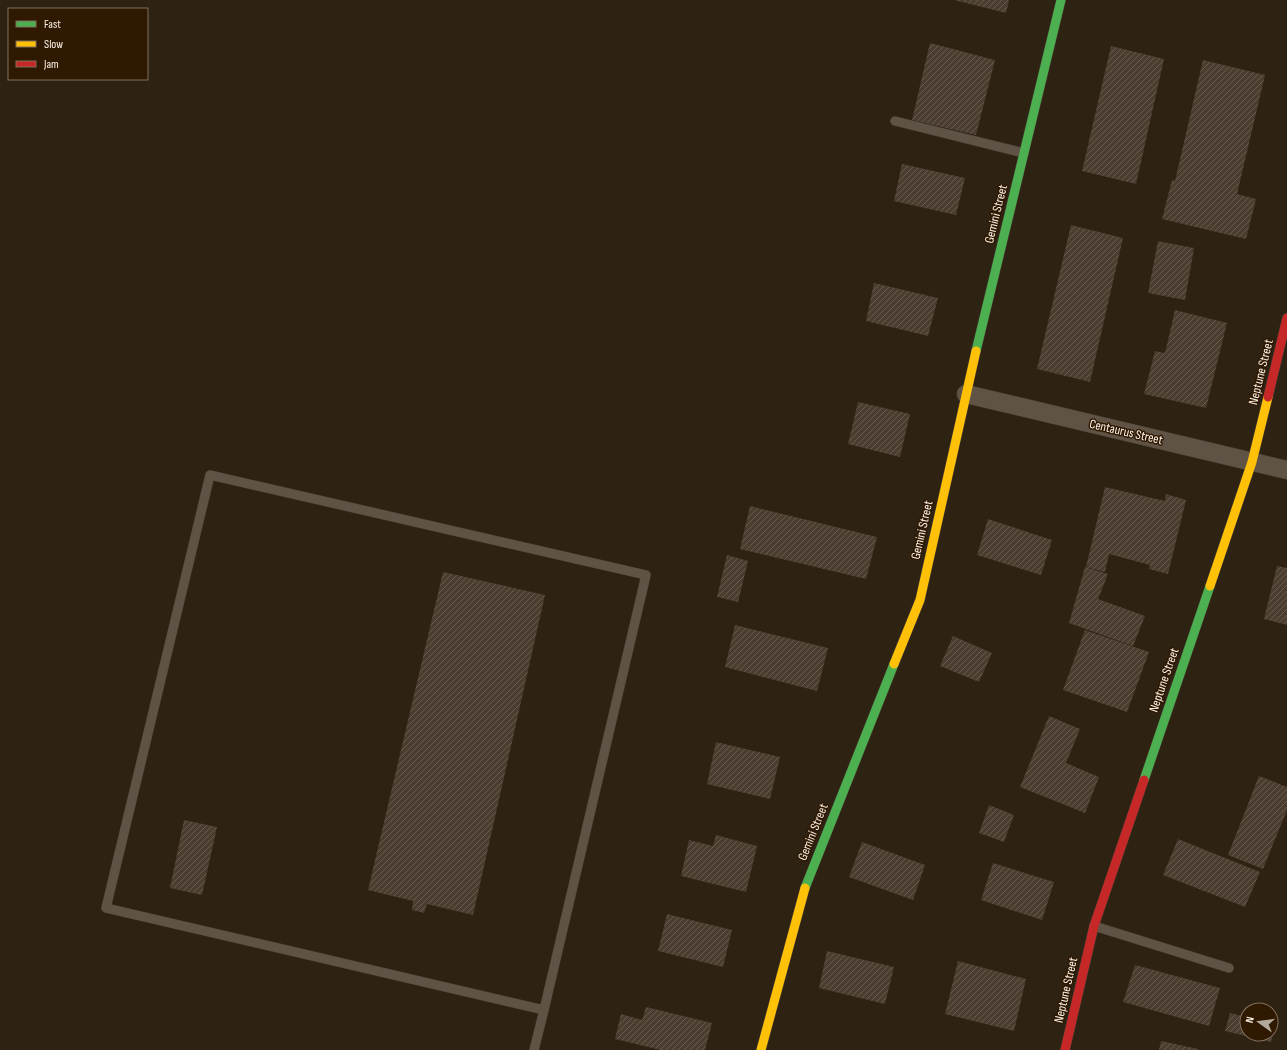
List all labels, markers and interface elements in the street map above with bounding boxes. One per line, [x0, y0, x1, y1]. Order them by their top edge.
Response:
legend [8, 8, 148, 80]
text: Fast [44, 17, 61, 32]
text: Slow [44, 37, 63, 52]
text: Jam [43, 57, 59, 72]
street label: Gemini Street [981, 183, 1011, 245]
street label: Neptune Street [1245, 338, 1277, 406]
street label: Centaurus Street [1088, 416, 1164, 448]
street label: Gemini Street [907, 499, 937, 561]
street label: Neptune Street [1146, 646, 1182, 714]
street label: Gemini Street [794, 801, 832, 863]
street label: Neptune Street [1051, 956, 1081, 1024]
north arrow [1239, 1002, 1279, 1042]
text: N [1243, 1015, 1257, 1024]

